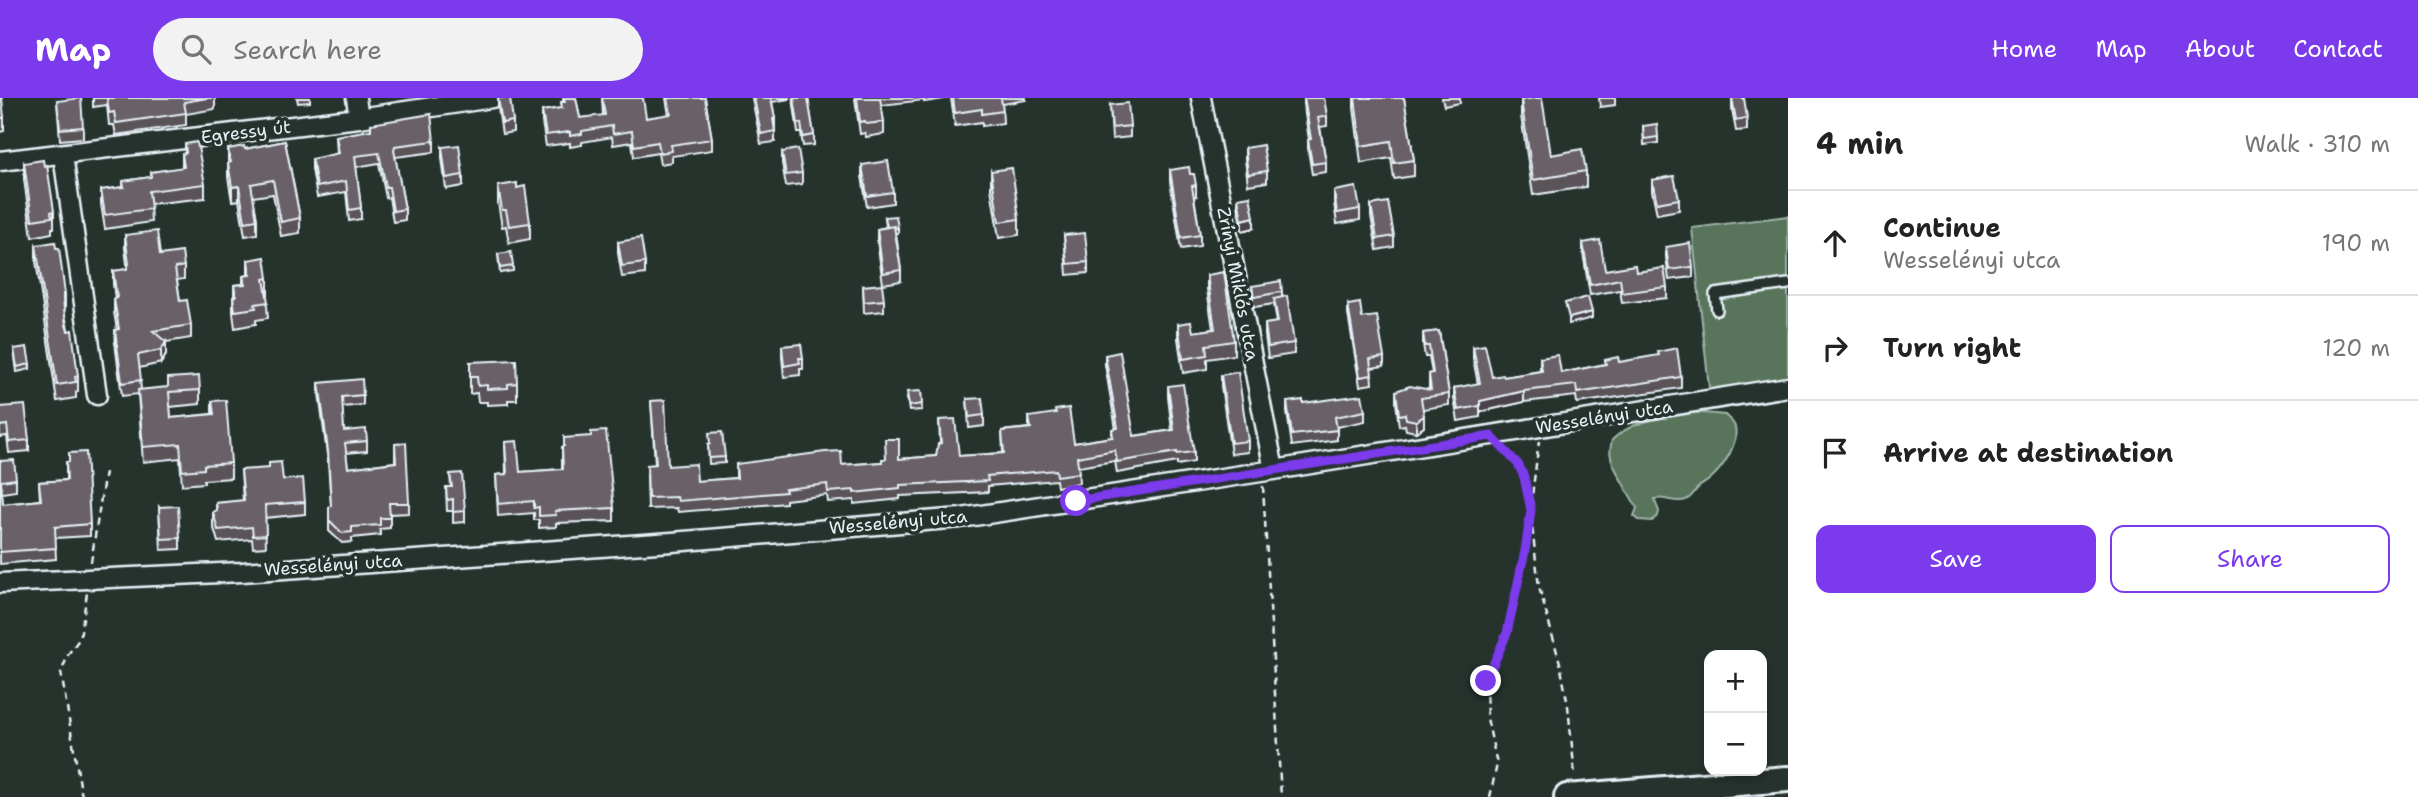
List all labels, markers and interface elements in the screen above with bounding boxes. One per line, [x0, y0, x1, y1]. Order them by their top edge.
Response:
search box [153, 18, 643, 81]
text: Map [35, 27, 111, 72]
icon: search [177, 30, 215, 68]
text: Search here [233, 32, 382, 67]
text: Home [1991, 33, 2057, 65]
text: Map [2095, 33, 2147, 65]
text: About [2185, 33, 2255, 65]
text: Contact [2293, 33, 2383, 65]
street label: Egressy út [200, 115, 293, 149]
text: 4 min [1816, 123, 1903, 164]
text: Walk · 310 m [2245, 129, 2390, 159]
street label: Zrínyi Miklós utca [1211, 205, 1265, 363]
text: Continue [1883, 210, 2001, 245]
icon: ahead [1816, 224, 1854, 262]
text: 190 m [2322, 228, 2390, 258]
text: Wesselényi utca [1883, 245, 2060, 275]
icon: right [1816, 329, 1854, 367]
text: Turn right [1883, 330, 2021, 365]
text: 120 m [2322, 333, 2390, 363]
street label: Wesselényi utca [1534, 394, 1674, 440]
icon: arrive [1816, 434, 1854, 472]
text: Arrive at destination [1883, 435, 2173, 470]
route start [1060, 485, 1091, 516]
street label: Wesselényi utca [828, 504, 968, 540]
button: Save [1816, 525, 2096, 593]
button: Share [2110, 525, 2390, 593]
street label: Wesselényi utca [263, 548, 403, 582]
map controls [1704, 650, 1767, 776]
button: + [1704, 650, 1767, 713]
route end [1470, 665, 1501, 696]
button: − [1704, 713, 1767, 776]

